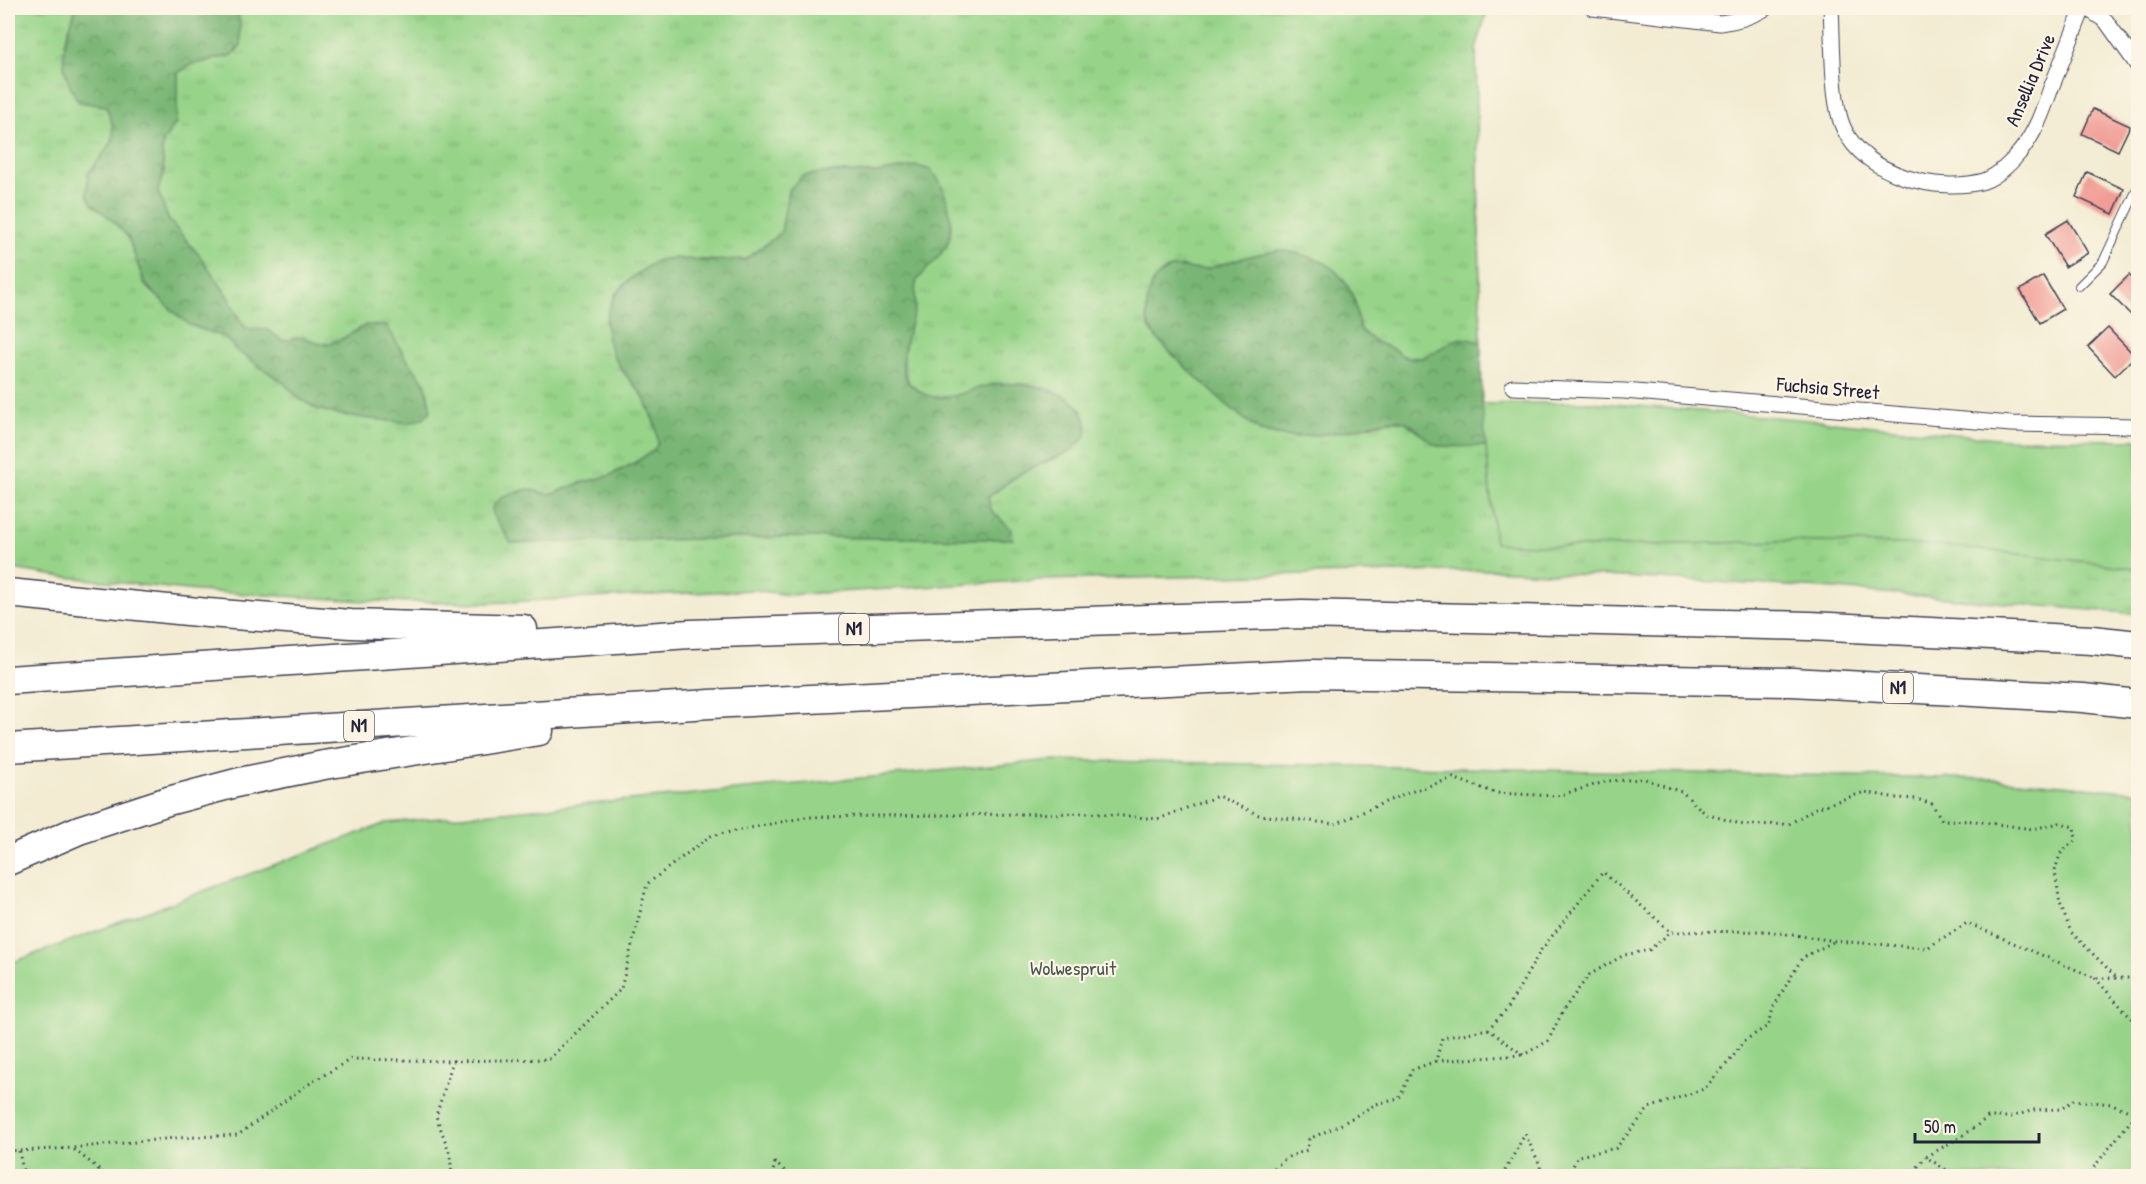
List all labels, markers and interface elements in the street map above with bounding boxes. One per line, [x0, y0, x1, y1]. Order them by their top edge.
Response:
street label: Ansellia Drive [1998, 30, 2061, 130]
street label: Fuchsia Street [1775, 369, 1882, 406]
road number: N1 [839, 614, 869, 644]
road number: N1 [1883, 673, 1913, 703]
road number: N1 [344, 711, 374, 741]
park label: Wolwespruit [1030, 954, 1117, 981]
scale bar [1915, 1106, 2040, 1144]
text: 50 m [1924, 1114, 1956, 1139]

